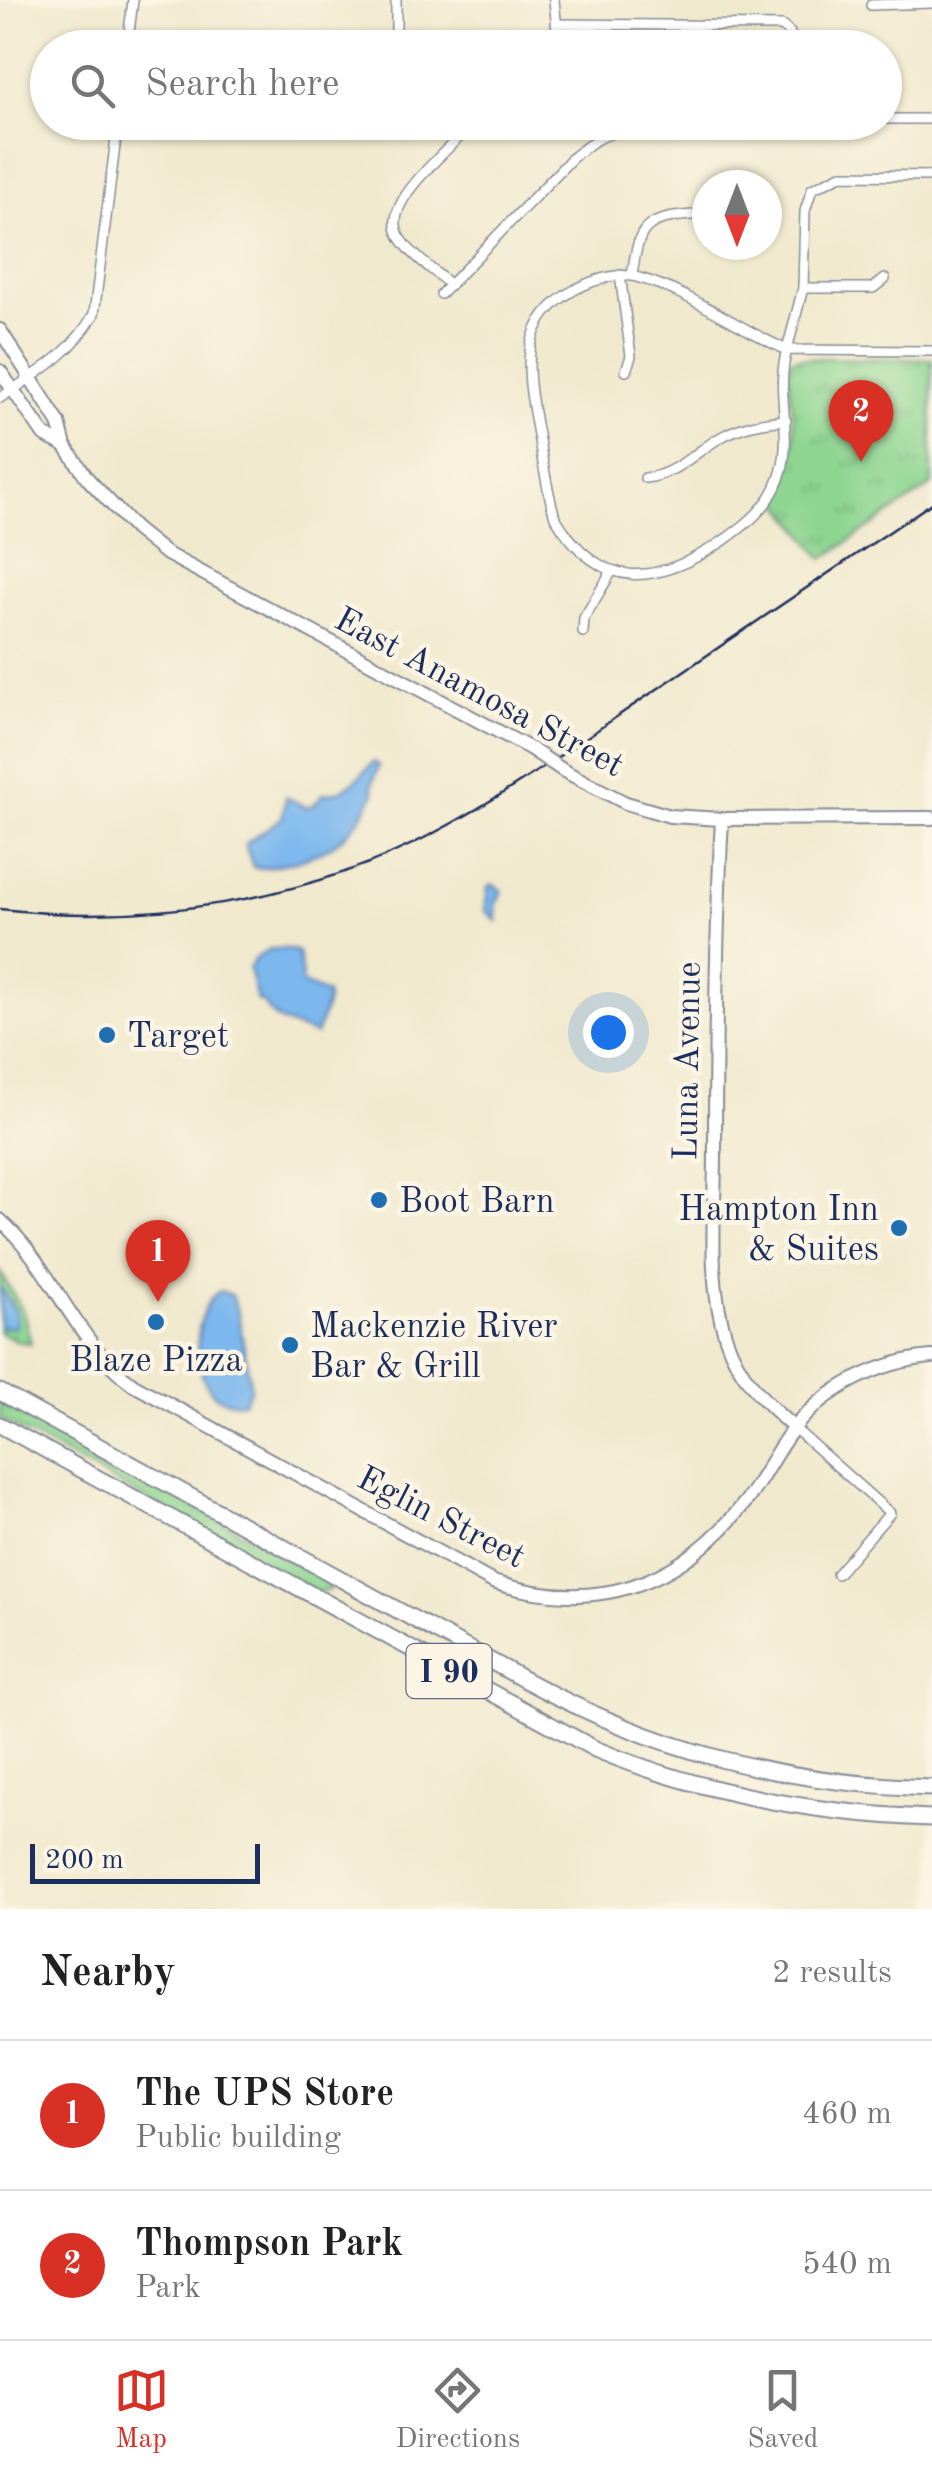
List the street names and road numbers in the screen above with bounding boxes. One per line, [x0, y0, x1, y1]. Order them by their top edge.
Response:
street label: East Anamosa Street [329, 602, 629, 784]
street label: Luna Avenue [669, 961, 708, 1161]
street label: Eglin Street [351, 1461, 531, 1575]
road number: I 90 [406, 1644, 492, 1698]

